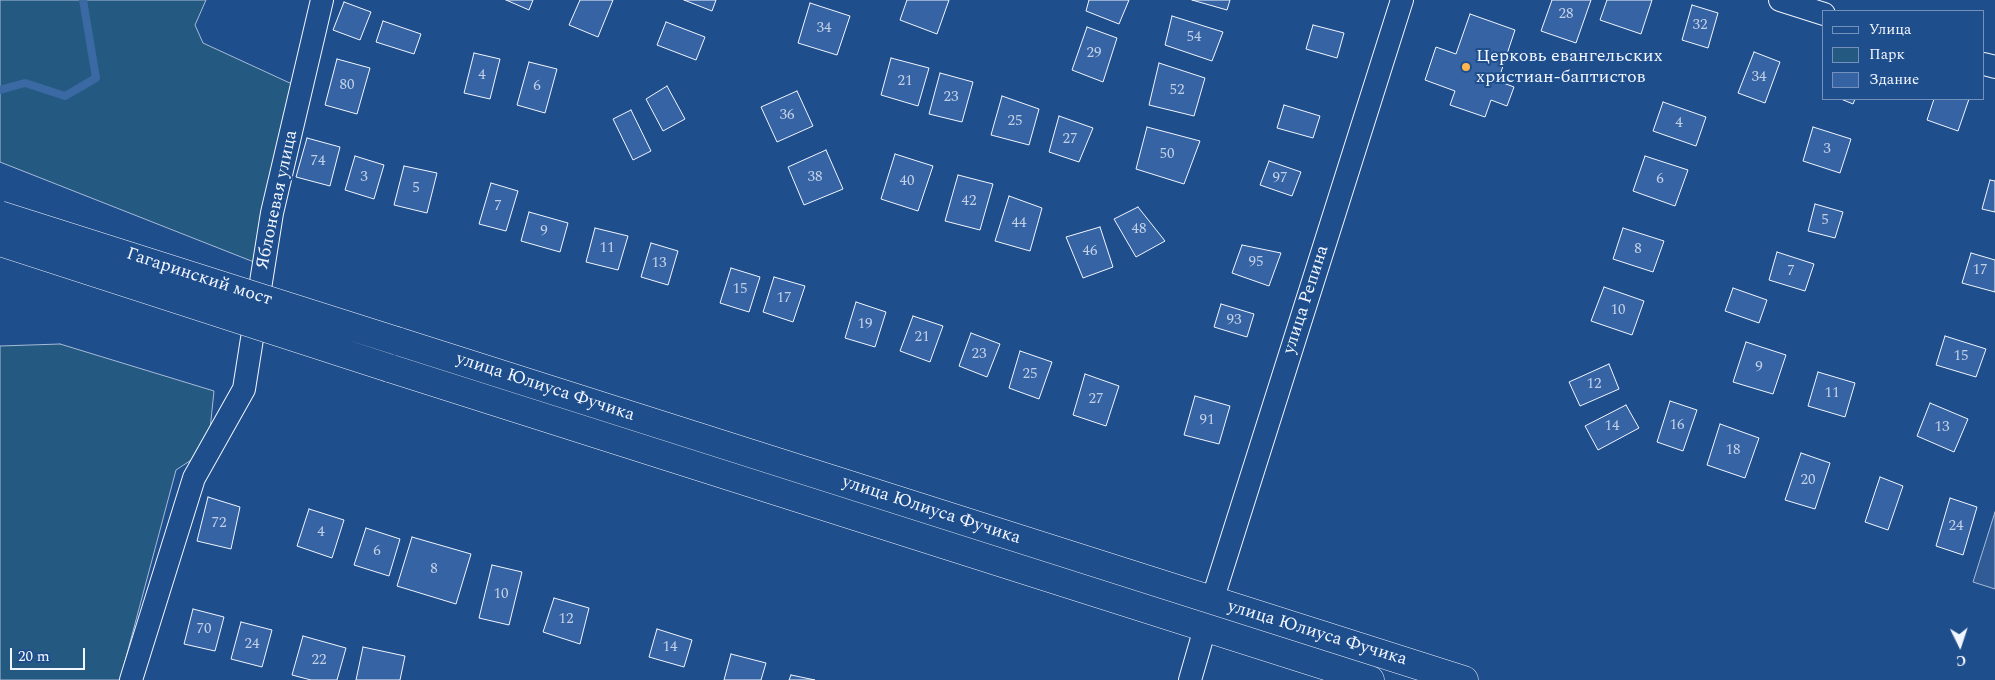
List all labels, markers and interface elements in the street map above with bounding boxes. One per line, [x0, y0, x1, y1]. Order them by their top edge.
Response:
house number: 28 [1559, 6, 1573, 24]
legend [1822, 10, 1985, 100]
house number: 32 [1693, 17, 1707, 35]
text: Улица [1869, 18, 1911, 41]
house number: 34 [817, 20, 831, 38]
house number: 54 [1187, 29, 1201, 47]
text: Парк [1869, 43, 1905, 66]
house number: 29 [1087, 45, 1101, 63]
place label: Церковь евангельских христиан-баптистов [1476, 46, 1663, 88]
marker: Церковь евангельских христиан-баптистов [1460, 61, 1472, 73]
house number: 4 [478, 67, 486, 85]
text: Здание [1869, 68, 1919, 91]
house number: 34 [1752, 69, 1766, 87]
house number: 21 [898, 73, 912, 91]
house number: 80 [340, 77, 354, 95]
house number: 6 [533, 78, 541, 96]
house number: 52 [1170, 82, 1184, 100]
house number: 23 [944, 89, 958, 107]
house number: 36 [780, 107, 794, 125]
house number: 25 [1008, 113, 1022, 131]
house number: 4 [1675, 115, 1683, 133]
street label: Яблоневая улица [253, 128, 303, 272]
house number: 27 [1063, 131, 1077, 149]
house number: 3 [1823, 141, 1831, 159]
house number: 50 [1160, 146, 1174, 164]
house number: 74 [311, 153, 325, 171]
house number: 3 [360, 169, 368, 187]
house number: 38 [808, 169, 822, 187]
house number: 97 [1273, 170, 1287, 188]
house number: 6 [1656, 171, 1664, 189]
house number: 40 [900, 173, 914, 191]
house number: 5 [412, 180, 420, 198]
house number: 42 [962, 193, 976, 211]
house number: 7 [494, 198, 502, 216]
house number: 5 [1821, 212, 1829, 230]
house number: 44 [1012, 215, 1026, 233]
house number: 48 [1132, 221, 1146, 239]
house number: 9 [540, 223, 548, 241]
house number: 11 [600, 240, 614, 258]
house number: 8 [1634, 241, 1642, 259]
house number: 46 [1083, 243, 1097, 261]
street label: улица Репина [1279, 243, 1335, 357]
street label: Гагаринский мост [123, 244, 275, 312]
house number: 95 [1249, 254, 1263, 272]
house number: 13 [652, 255, 666, 273]
house number: 17 [1973, 262, 1987, 280]
house number: 7 [1787, 263, 1795, 281]
house number: 15 [733, 281, 747, 299]
house number: 17 [777, 290, 791, 308]
house number: 10 [1611, 302, 1625, 320]
house number: 93 [1227, 312, 1241, 330]
house number: 19 [858, 316, 872, 334]
house number: 21 [915, 329, 929, 347]
house number: 23 [972, 346, 986, 364]
house number: 15 [1954, 348, 1968, 366]
street label: улица Юлиуса Фучика [453, 349, 637, 427]
house number: 9 [1755, 359, 1763, 377]
house number: 25 [1023, 366, 1037, 384]
house number: 12 [1587, 376, 1601, 394]
house number: 11 [1825, 385, 1839, 403]
house number: 27 [1089, 391, 1103, 409]
house number: 91 [1200, 412, 1214, 430]
house number: 16 [1670, 417, 1684, 435]
house number: 14 [1605, 418, 1619, 436]
house number: 13 [1935, 419, 1949, 437]
house number: 18 [1726, 442, 1740, 460]
street label: улица Юлиуса Фучика [839, 472, 1023, 550]
house number: 20 [1801, 472, 1815, 490]
house number: 72 [212, 515, 226, 533]
house number: 24 [1949, 518, 1963, 536]
house number: 4 [317, 524, 325, 542]
house number: 6 [373, 543, 381, 561]
house number: 8 [430, 561, 438, 579]
house number: 10 [494, 586, 508, 604]
street label: улица Юлиуса Фучика [1225, 596, 1409, 672]
house number: 12 [559, 611, 573, 629]
north arrow [1935, 620, 1985, 670]
house number: 70 [197, 621, 211, 639]
house number: 24 [245, 636, 259, 654]
scale bar [12, 638, 88, 670]
house number: 14 [663, 639, 677, 657]
text: 20 m [18, 645, 50, 668]
text: С [1955, 650, 1967, 671]
house number: 22 [312, 652, 326, 670]

